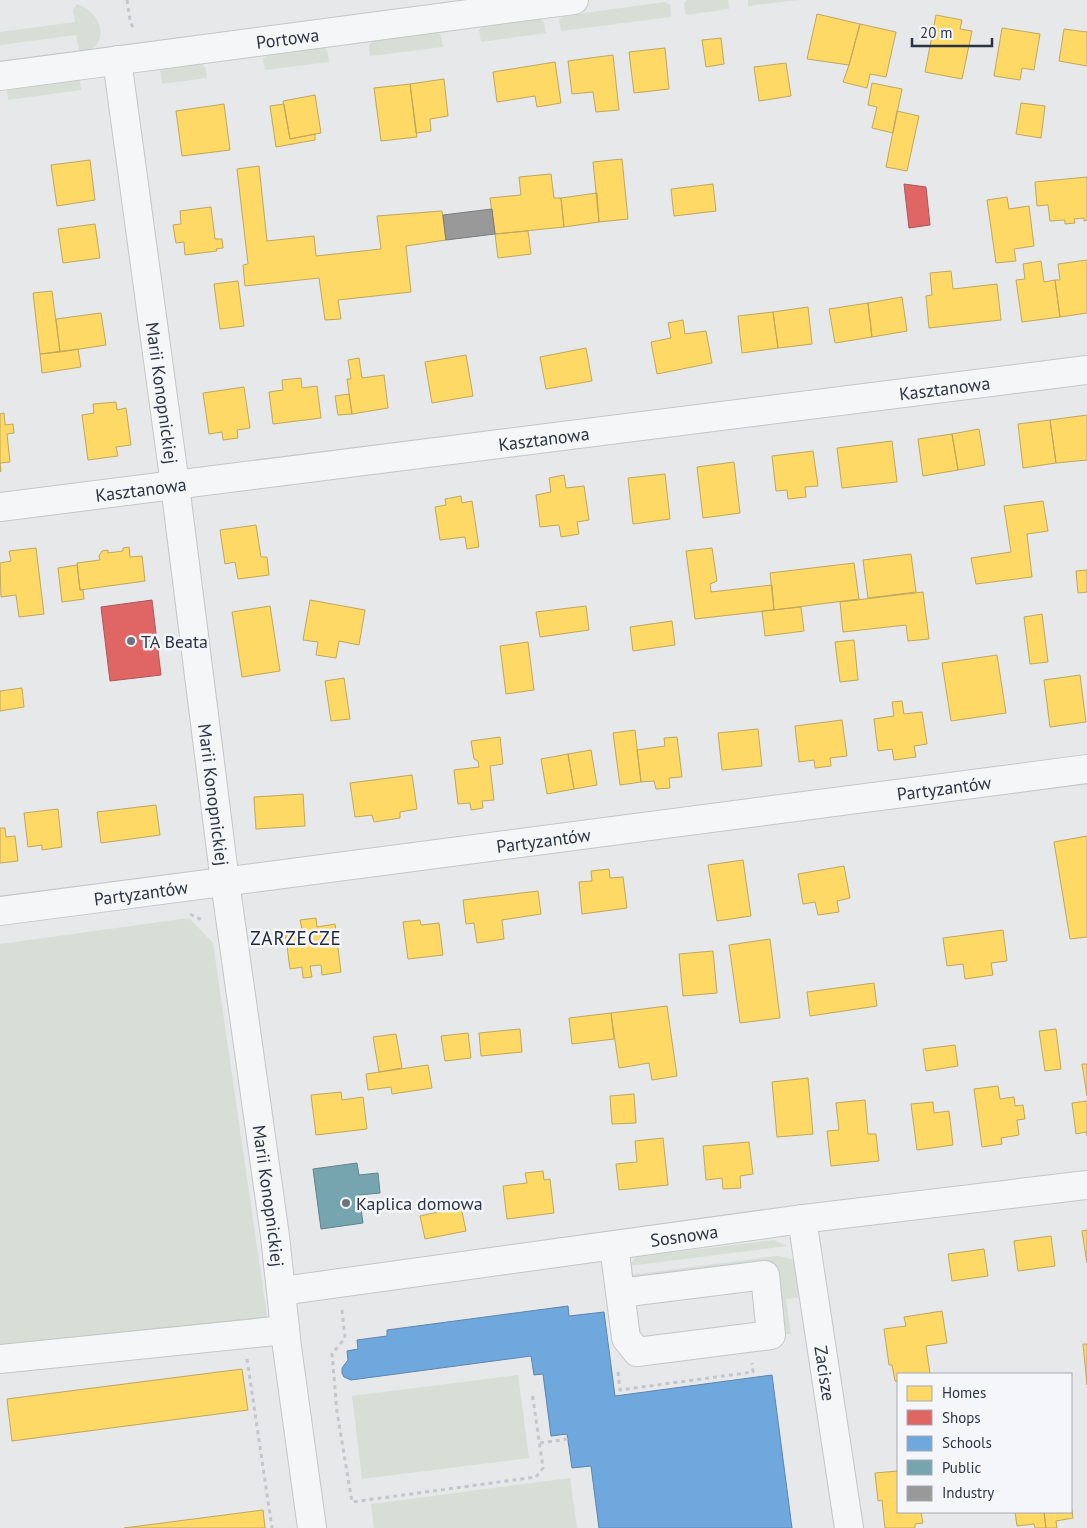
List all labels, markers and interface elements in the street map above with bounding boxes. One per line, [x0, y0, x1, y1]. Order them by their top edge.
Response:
scale bar [912, 15, 992, 47]
street label: Portowa [255, 22, 320, 53]
text: 20 m [920, 23, 953, 42]
street label: Marii Konopnickiej [141, 320, 183, 465]
street label: Kasztanowa [898, 371, 991, 405]
street label: Kasztanowa [497, 421, 591, 456]
street label: Kasztanowa [94, 472, 188, 506]
place label: TA Beata [141, 630, 208, 653]
marker: TA Beata [125, 635, 137, 647]
street label: Marii Konopnickiej [194, 722, 234, 867]
street label: Partyzantów [895, 770, 993, 805]
street label: Partyzantów [495, 822, 593, 858]
street label: Partyzantów [92, 875, 190, 910]
district label: ZARZECZE [250, 926, 342, 950]
street label: Marii Konopnickiej [248, 1123, 290, 1268]
place label: Kaplica domowa [356, 1192, 483, 1215]
marker: Kaplica domowa [340, 1197, 352, 1209]
street label: Sosnowa [649, 1219, 720, 1251]
street label: Zacisze [810, 1344, 841, 1403]
legend [897, 1373, 1072, 1513]
text: Homes [942, 1383, 986, 1402]
text: Shops [942, 1408, 981, 1427]
text: Schools [942, 1433, 992, 1452]
text: Public [942, 1458, 981, 1477]
text: Industry [942, 1483, 994, 1502]

